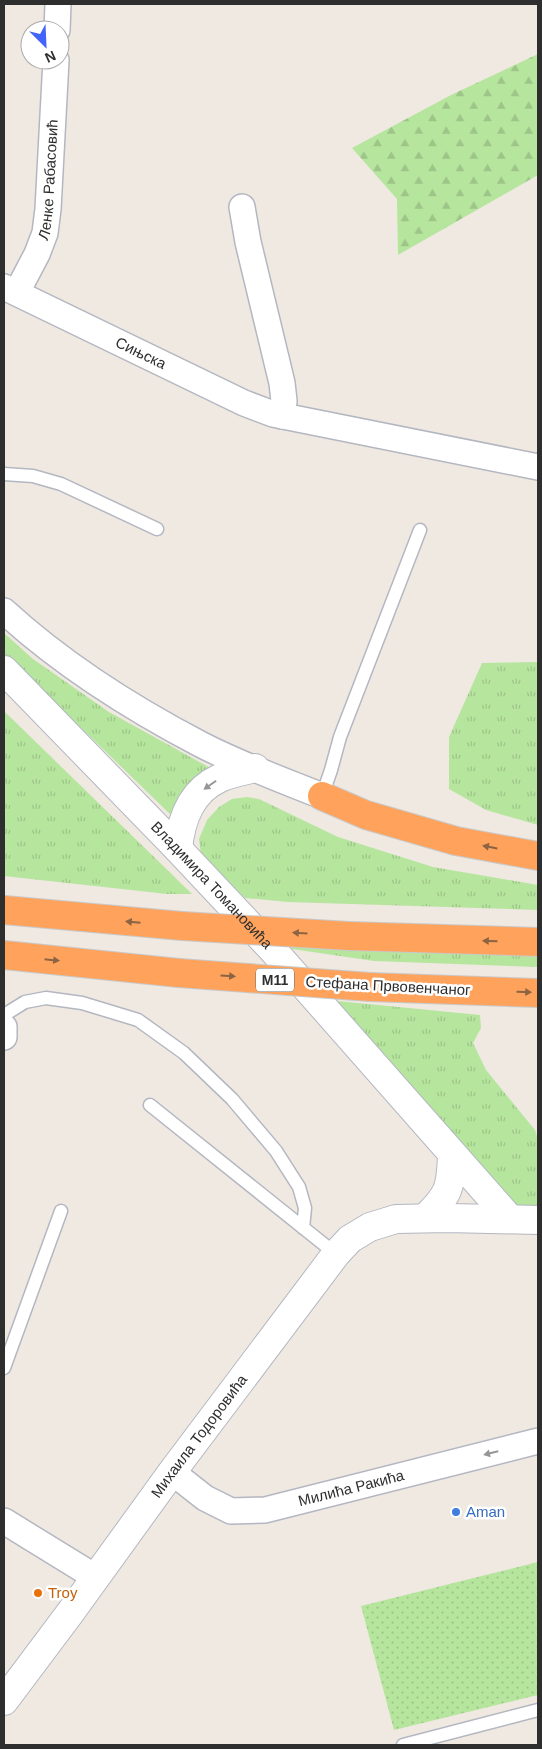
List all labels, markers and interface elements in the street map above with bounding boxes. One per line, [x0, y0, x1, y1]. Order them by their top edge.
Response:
north arrow [20, 20, 70, 70]
text: N [42, 48, 58, 66]
street label: Ленке Рабасовић [34, 119, 61, 242]
street label: Сињска [113, 333, 170, 372]
one-way arrow [203, 780, 216, 790]
street label: Владимира Томановића [148, 818, 277, 952]
one-way arrow [482, 843, 498, 851]
one-way arrow [125, 918, 141, 926]
one-way arrow [292, 929, 308, 937]
one-way arrow [481, 937, 497, 945]
one-way arrow [45, 956, 61, 964]
road number: M11 [256, 968, 294, 992]
one-way arrow [220, 973, 236, 981]
street label: Стефана Првовенчаног [305, 973, 472, 998]
one-way arrow [516, 988, 532, 996]
street label: Михаила Тодоровића [147, 1371, 251, 1501]
one-way arrow [483, 1449, 498, 1457]
street label: Милића Ракића [296, 1466, 406, 1509]
place label: Aman [466, 1503, 505, 1520]
marker: Aman [450, 1506, 462, 1518]
place label: Troy [48, 1584, 78, 1601]
marker: Troy [32, 1587, 44, 1599]

